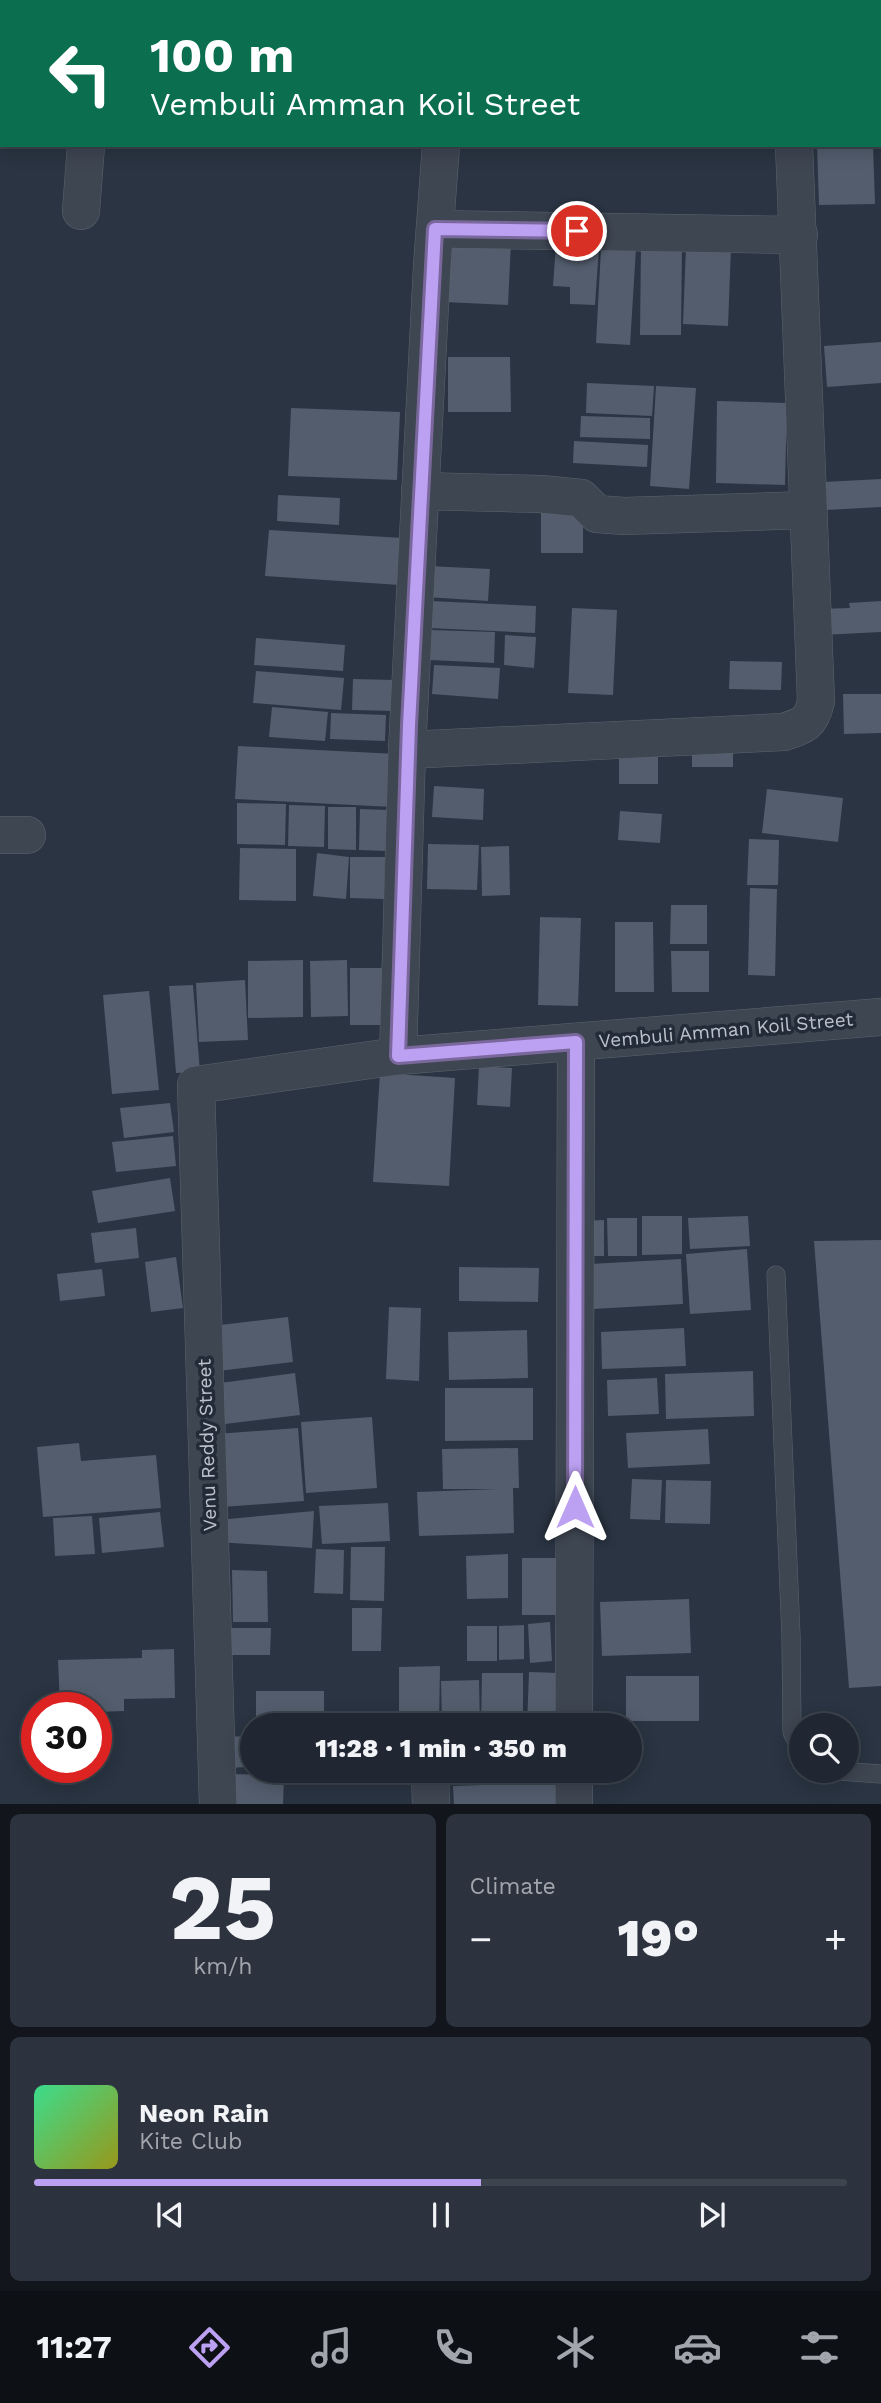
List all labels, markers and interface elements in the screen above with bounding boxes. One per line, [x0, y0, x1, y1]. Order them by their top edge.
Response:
text: 100 m [150, 26, 294, 84]
icon: left [35, 28, 126, 119]
text: Vembuli Amman Koil Street [150, 85, 580, 123]
pin [547, 201, 607, 261]
icon: arrive [558, 212, 596, 250]
street label: Vembuli Amman Koil Street [598, 1007, 854, 1053]
street label: Venu Reddy Street [192, 1358, 222, 1532]
position arrow [538, 1470, 612, 1544]
speed limit sign: 30 [21, 1692, 112, 1783]
map controls [789, 1713, 859, 1783]
button: search [789, 1713, 859, 1783]
text: 11:28 · 1 min · 350 m [315, 1733, 567, 1763]
text: 25 [169, 1854, 276, 1961]
text: Climate [470, 1873, 556, 1900]
text: 19° [617, 1908, 699, 1969]
text: − [470, 1917, 492, 1961]
text: + [824, 1917, 847, 1961]
text: km/h [193, 1953, 252, 1980]
text: Neon Rain [139, 2098, 269, 2128]
text: Kite Club [139, 2128, 242, 2155]
icon: previous [151, 2196, 189, 2234]
icon: pause [422, 2196, 460, 2234]
icon: next [693, 2196, 731, 2234]
icon: directions [185, 2323, 234, 2372]
icon: music [307, 2323, 356, 2372]
icon: phone [429, 2323, 478, 2372]
icon: climate [551, 2323, 600, 2372]
icon: car [673, 2323, 722, 2372]
icon: filters [795, 2323, 844, 2372]
text: 11:27 [37, 2328, 112, 2366]

